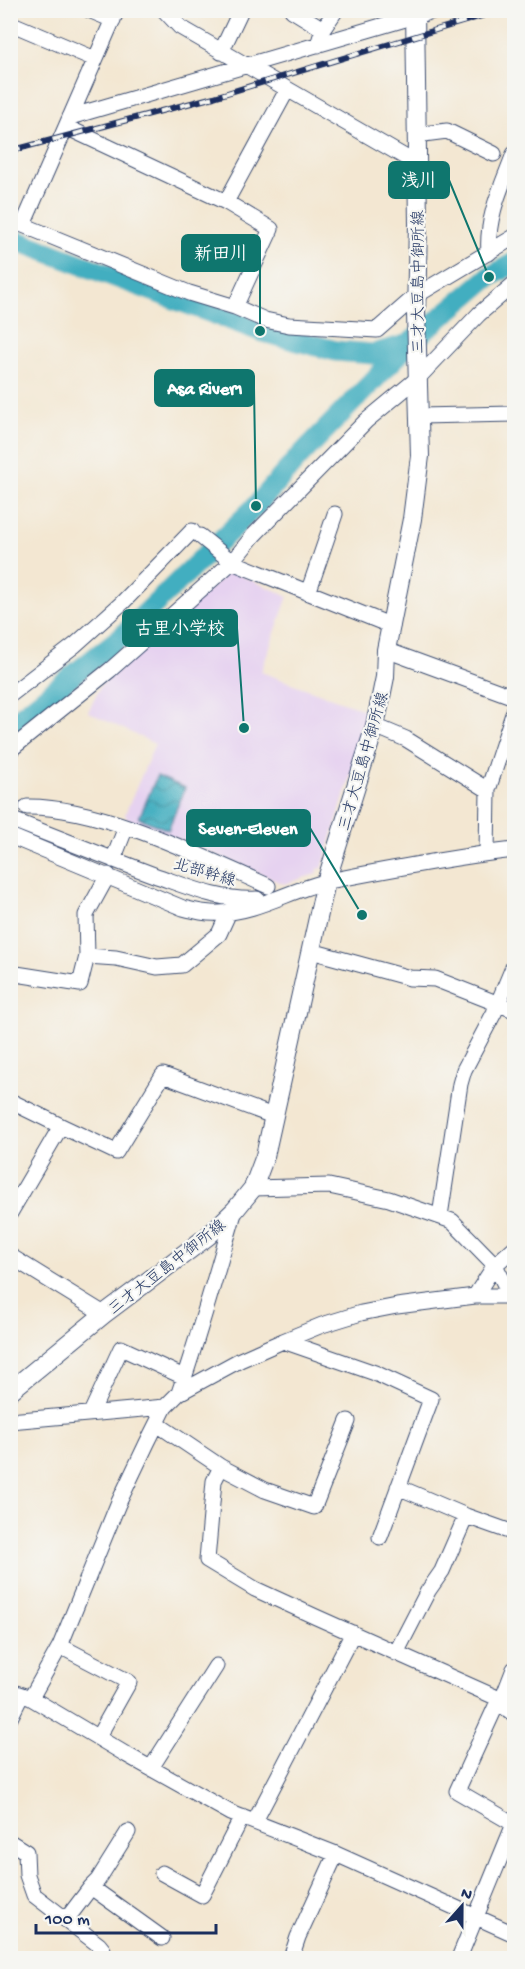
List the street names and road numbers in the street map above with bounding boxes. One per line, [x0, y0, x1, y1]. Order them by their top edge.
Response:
street label: 三才大豆島中御所線 [409, 210, 430, 354]
street label: 三才大豆島中御所線 [334, 690, 394, 834]
street label: 北部幹線 [171, 854, 238, 892]
street label: 三才大豆島中御所線 [104, 1215, 231, 1321]

